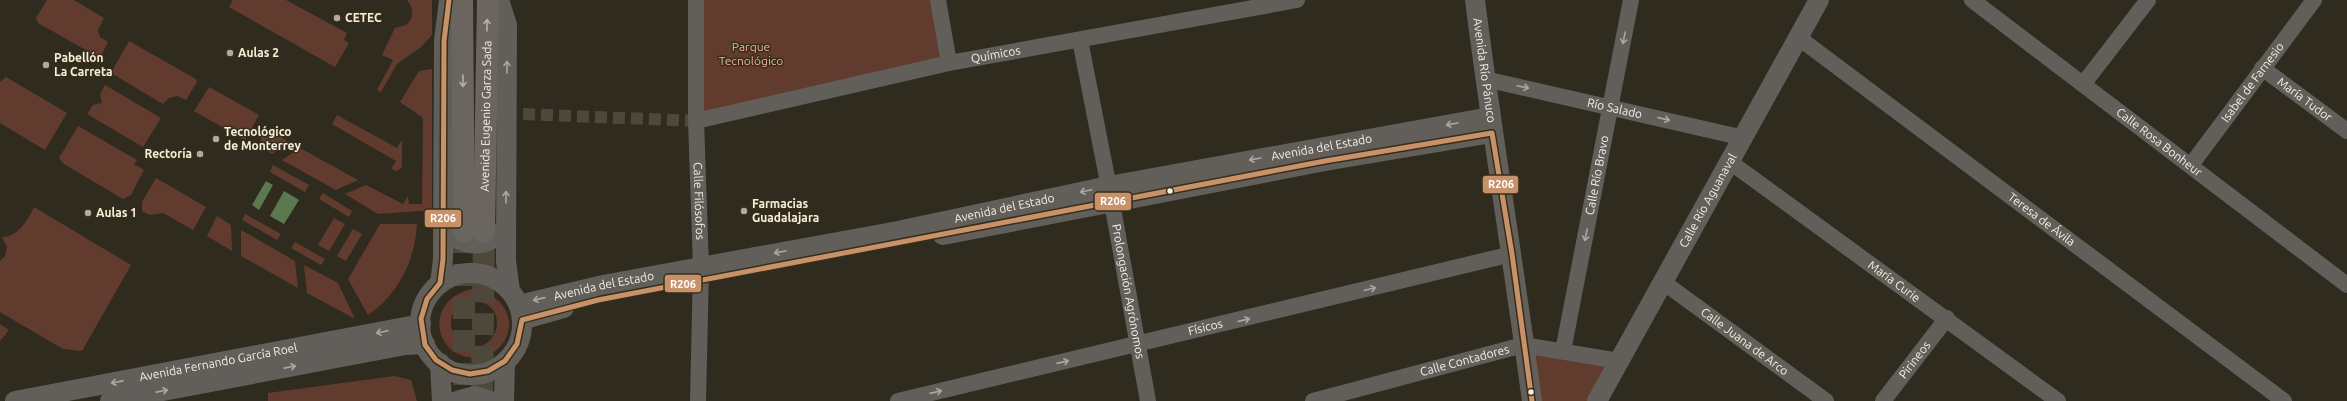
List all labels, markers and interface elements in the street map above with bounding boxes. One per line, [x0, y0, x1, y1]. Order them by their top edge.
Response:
place label: CETEC [345, 11, 382, 24]
marker: CETEC [332, 13, 342, 23]
street label: Avenida Río Pánuco [1471, 17, 1499, 124]
one-way arrow [483, 19, 491, 32]
one-way arrow [1619, 31, 1627, 44]
street label: Avenida Eugenio Garza Sada [478, 40, 493, 192]
park label: Parque Tecnológico [719, 40, 783, 67]
street label: Isabel de Farnesio [2218, 40, 2286, 124]
street label: Químicos [970, 43, 1021, 65]
place label: Aulas 2 [238, 46, 279, 59]
marker: Aulas 2 [225, 48, 235, 58]
place label: Pabellón La Carreta [54, 51, 113, 78]
marker: Pabellón La Carreta [41, 60, 51, 70]
one-way arrow [503, 61, 511, 74]
one-way arrow [459, 74, 467, 87]
street label: María Tudor [2275, 75, 2335, 124]
one-way arrow [1516, 84, 1529, 92]
street label: Río Salado [1586, 95, 1644, 121]
street label: Calle Rosa Bonheur [2114, 105, 2205, 179]
one-way arrow [1657, 115, 1670, 123]
one-way arrow [1445, 120, 1458, 128]
place label: Tecnológico de Monterrey [224, 125, 301, 152]
street label: Avenida del Estado [1270, 132, 1373, 163]
marker: Tecnológico de Monterrey [211, 134, 221, 144]
street label: Calle Río Bravo [1583, 134, 1611, 216]
place label: Rectoría [145, 147, 192, 160]
marker: Rectoría [195, 149, 205, 159]
street label: Calle Río Aguanaval [1676, 151, 1739, 250]
one-way arrow [1249, 156, 1262, 164]
street label: Calle Filósofos [691, 162, 707, 240]
line badge: R206 [1482, 175, 1519, 194]
text: R206 [1488, 178, 1514, 190]
unlabelled marker [1165, 186, 1175, 196]
one-way arrow [1079, 187, 1092, 195]
street label: Teresa de Ávila [2006, 190, 2078, 248]
one-way arrow [502, 191, 510, 204]
street label: Avenida del Estado [953, 191, 1056, 225]
line badge: R206 [1094, 192, 1132, 211]
text: R206 [1100, 195, 1126, 207]
place label: Farmacias Guadalajara [752, 197, 819, 224]
place label: Aulas 1 [96, 206, 137, 219]
marker: Farmacias Guadalajara [739, 206, 749, 216]
marker: Aulas 1 [83, 208, 93, 218]
line badge: R206 [424, 209, 462, 228]
text: R206 [430, 212, 456, 224]
street label: Prolongación Agrónomos [1110, 223, 1147, 360]
one-way arrow [1582, 228, 1590, 241]
one-way arrow [774, 248, 787, 256]
street label: María Curie [1866, 258, 1923, 304]
street label: Avenida del Estado [552, 269, 655, 303]
line badge: R206 [664, 274, 702, 293]
text: R206 [670, 278, 696, 290]
one-way arrow [1363, 285, 1376, 292]
one-way arrow [533, 296, 546, 304]
street label: Calle Juana de Arco [1699, 305, 1791, 377]
one-way arrow [1237, 315, 1250, 323]
street label: Físicos [1187, 317, 1224, 337]
one-way arrow [376, 328, 389, 336]
street label: Pirineos [1896, 338, 1933, 381]
street label: Avenida Fernando García Roel [138, 341, 298, 383]
street label: Calle Contadores [1419, 342, 1511, 378]
one-way arrow [1056, 358, 1069, 366]
one-way arrow [283, 363, 296, 371]
one-way arrow [111, 378, 124, 386]
one-way arrow [155, 387, 168, 395]
unlabelled marker [1526, 387, 1536, 397]
one-way arrow [929, 388, 942, 395]

